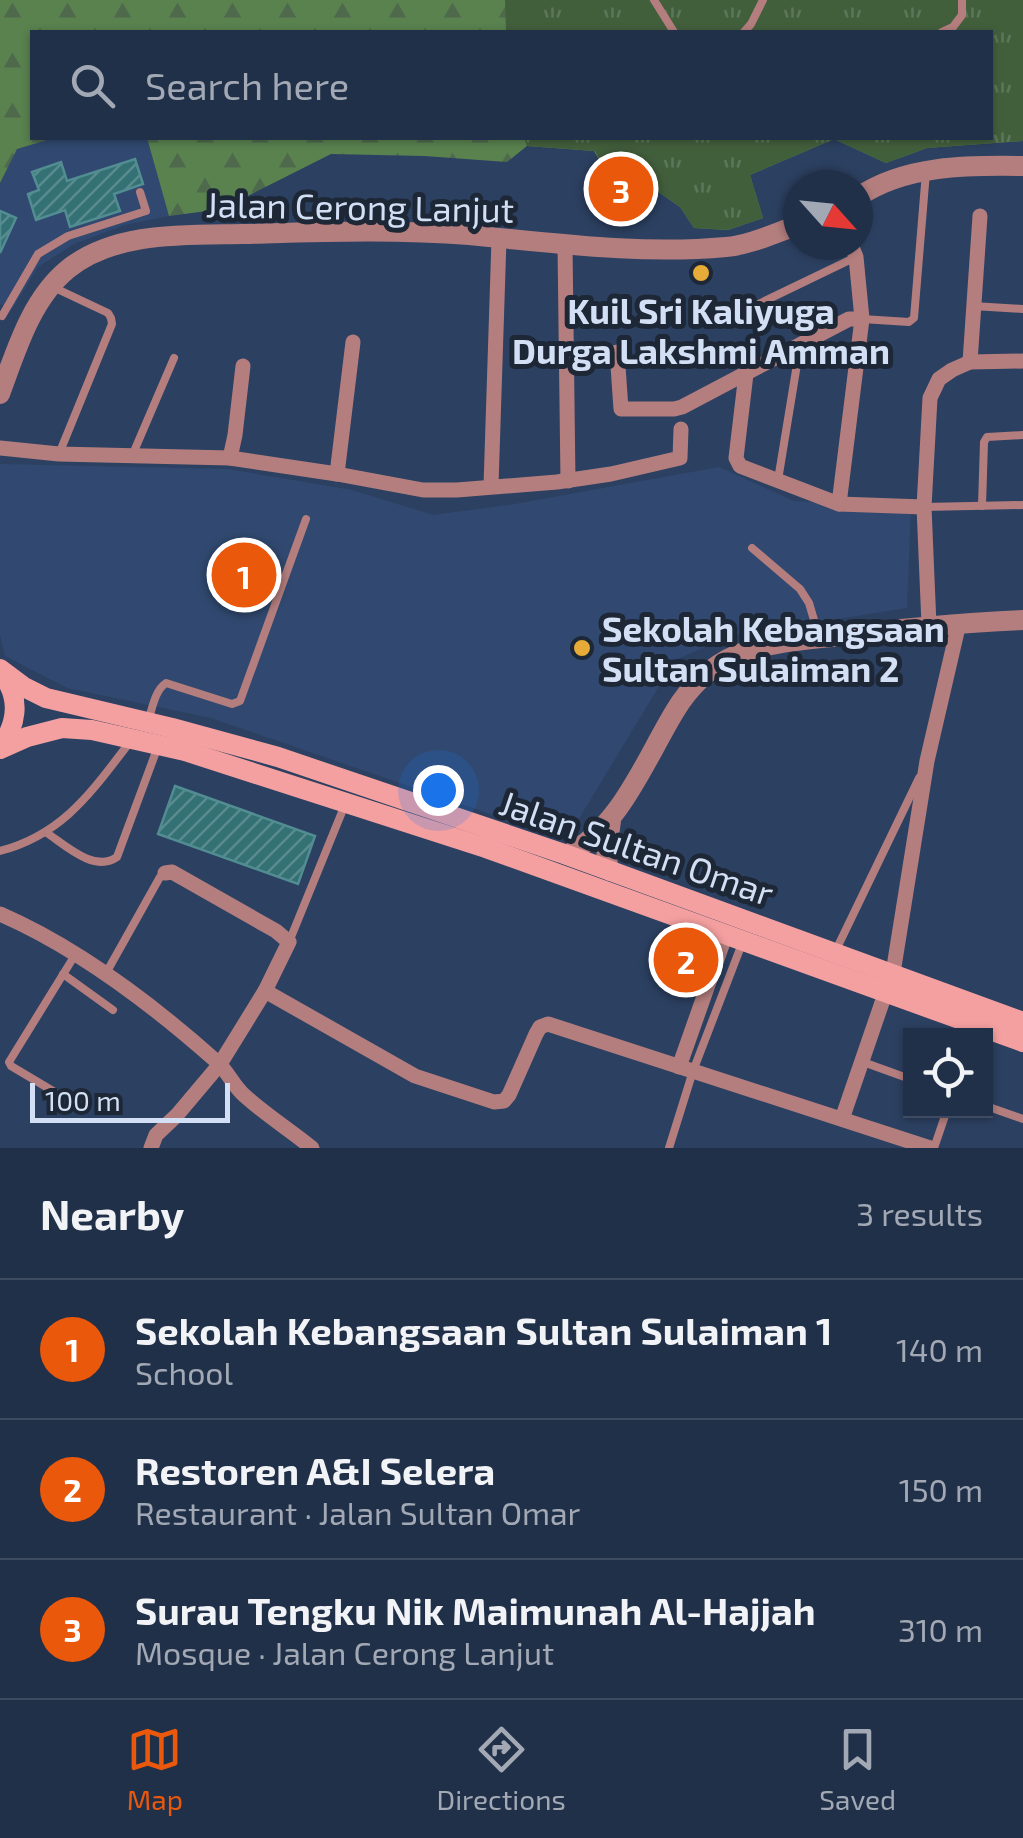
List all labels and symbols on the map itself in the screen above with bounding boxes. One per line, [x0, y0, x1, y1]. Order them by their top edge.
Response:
pin: 3 [588, 152, 654, 226]
north arrow [783, 170, 873, 260]
street label: Jalan Cerong Lanjut [205, 182, 515, 230]
marker: Kuil Sri Kaliyuga Durga Lakshmi Amman [690, 262, 712, 284]
place label: Kuil Sri Kaliyuga Durga Lakshmi Amman [512, 289, 890, 371]
pin: 1 [212, 538, 276, 612]
place label: Sekolah Kebangsaan Sultan Sulaiman 2 [602, 607, 945, 689]
marker: Sekolah Kebangsaan Sultan Sulaiman 2 [571, 637, 593, 659]
your location [413, 765, 464, 816]
street label: Jalan Sultan Omar [495, 780, 779, 914]
pin: 2 [654, 922, 718, 998]
scale bar [30, 1078, 230, 1122]

